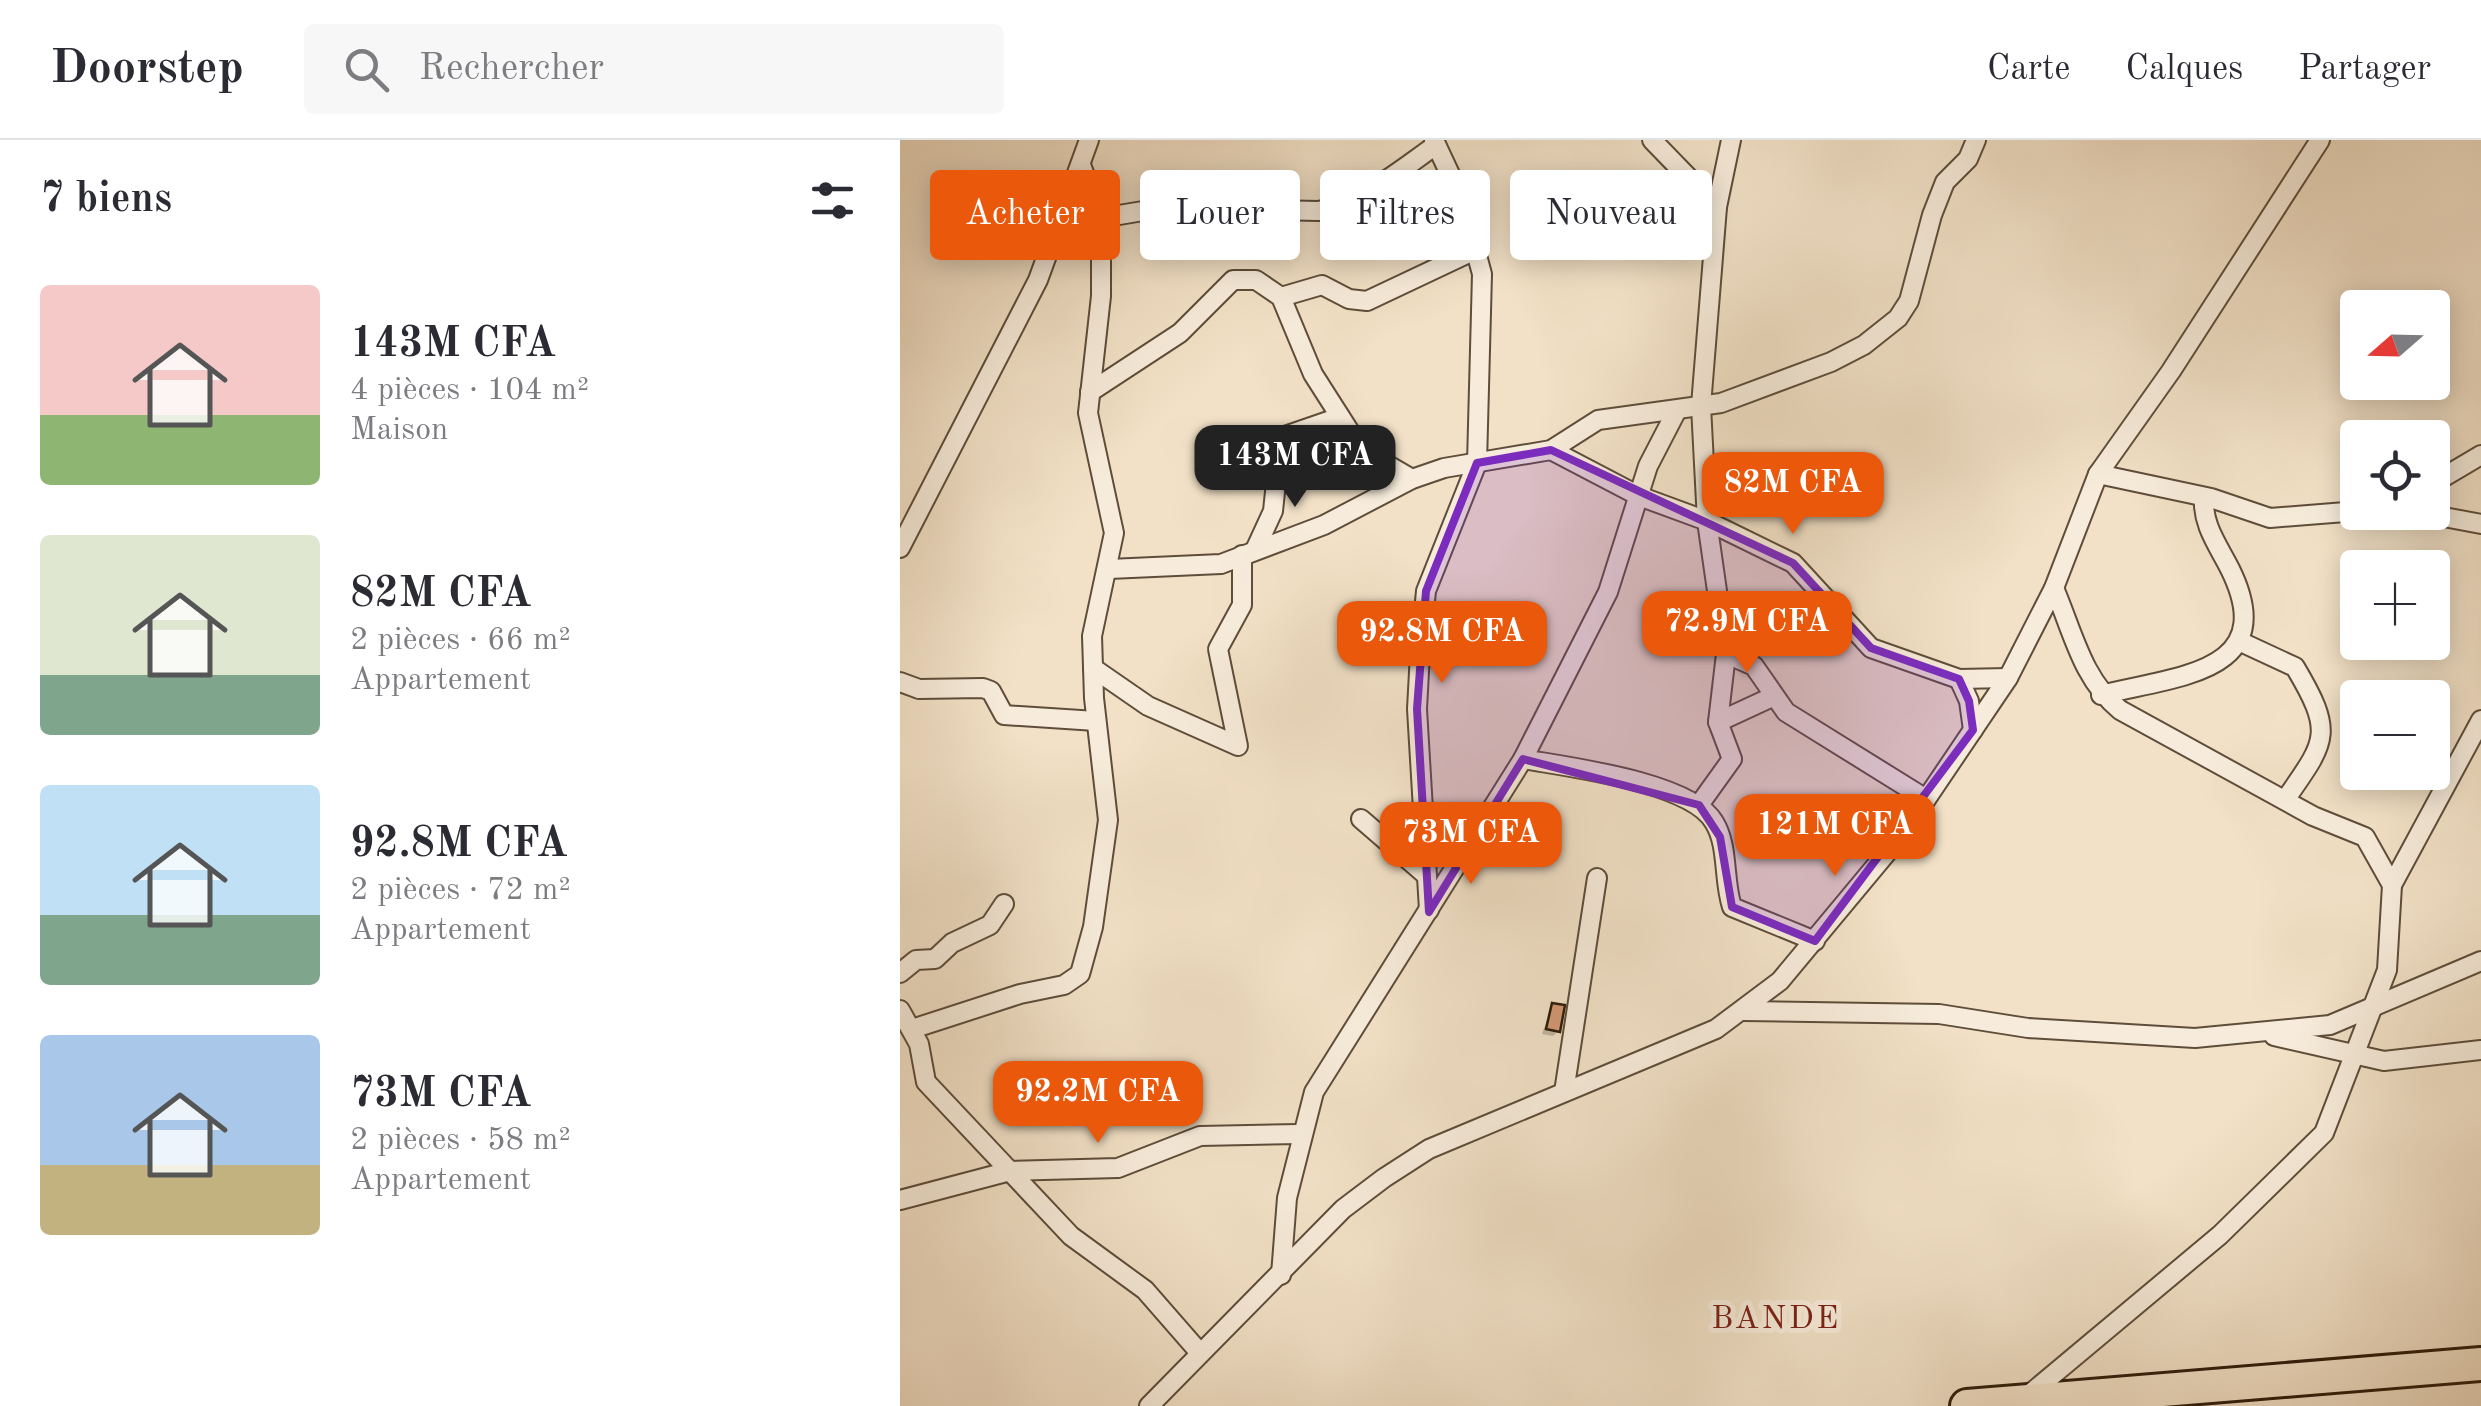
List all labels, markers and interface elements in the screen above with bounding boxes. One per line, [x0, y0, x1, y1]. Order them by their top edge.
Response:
search box [304, 24, 1004, 114]
icon: search [339, 42, 394, 97]
text: Doorstep [50, 45, 244, 93]
text: Rechercher [419, 50, 604, 88]
text: Carte [1987, 52, 2070, 87]
text: Calques [2125, 52, 2243, 87]
text: Partager [2298, 52, 2431, 87]
chip: Acheter [930, 170, 1120, 260]
chip: Louer [1140, 170, 1300, 260]
chip: Filtres [1320, 170, 1490, 260]
chip: Nouveau [1510, 170, 1712, 260]
icon: filters [805, 173, 860, 228]
text: 7 biens [40, 179, 172, 221]
north arrow [2340, 290, 2450, 400]
map controls [2340, 290, 2450, 790]
text: 143M CFA [350, 324, 556, 366]
icon: home [120, 325, 240, 445]
text: 4 pièces · 104 m² [350, 375, 589, 407]
text: Maison [350, 415, 448, 447]
button: locate [2340, 420, 2450, 530]
pin: 143M CFA [1192, 425, 1398, 510]
text: 143M CFA [1217, 441, 1374, 473]
pin: 82M CFA [1701, 452, 1885, 537]
text: 82M CFA [1724, 468, 1862, 500]
button: + [2340, 550, 2450, 660]
text: 82M CFA [350, 574, 532, 616]
icon: home [120, 575, 240, 695]
pin: 72.9M CFA [1633, 591, 1861, 676]
pin: 92.8M CFA [1328, 601, 1556, 686]
text: 72.9M CFA [1664, 607, 1830, 639]
text: 92.8M CFA [1359, 617, 1525, 649]
text: 2 pièces · 66 m² [350, 625, 571, 657]
text: Appartement [350, 665, 531, 697]
button: − [2340, 680, 2450, 790]
pin: 121M CFA [1732, 794, 1938, 879]
pin: 73M CFA [1379, 802, 1563, 887]
text: 121M CFA [1757, 810, 1914, 842]
text: 73M CFA [1402, 818, 1540, 850]
text: 92.8M CFA [350, 824, 568, 866]
icon: home [120, 825, 240, 945]
text: 2 pièces · 72 m² [350, 875, 571, 907]
text: Appartement [350, 915, 531, 947]
pin: 92.2M CFA [984, 1061, 1212, 1146]
text: 73M CFA [350, 1074, 532, 1116]
icon: home [120, 1075, 240, 1195]
text: 92.2M CFA [1015, 1077, 1181, 1109]
text: 2 pièces · 58 m² [350, 1125, 571, 1157]
text: Appartement [350, 1165, 531, 1197]
district label: BANDE [1711, 1304, 1841, 1336]

